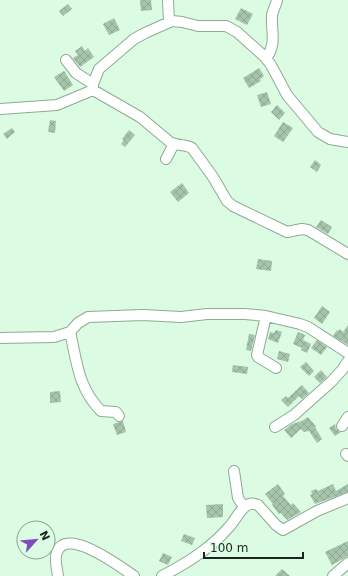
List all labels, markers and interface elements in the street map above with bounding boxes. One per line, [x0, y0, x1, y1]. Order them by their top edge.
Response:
north arrow [16, 520, 56, 560]
text: N [37, 529, 52, 543]
scale bar [204, 534, 303, 560]
text: 100 m [210, 541, 248, 555]

